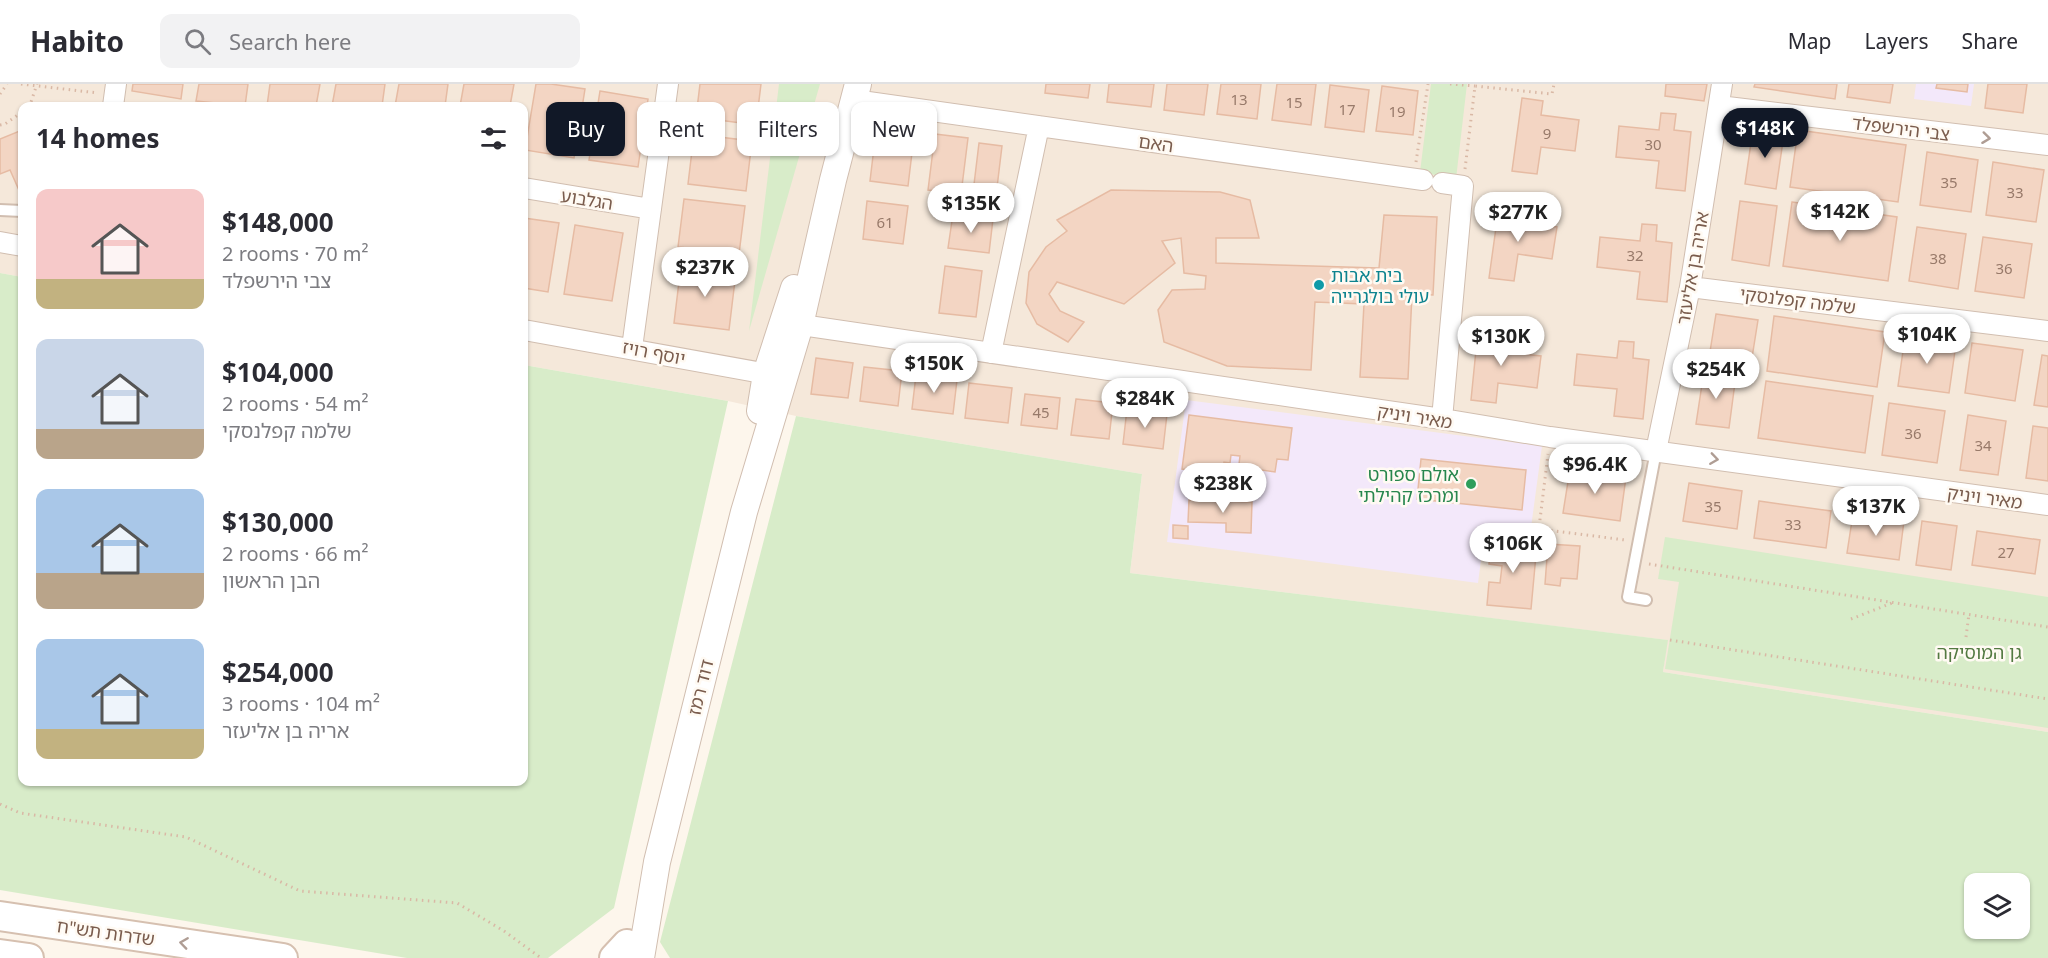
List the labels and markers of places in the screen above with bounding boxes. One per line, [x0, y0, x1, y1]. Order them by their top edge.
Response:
pin: $148K [1723, 108, 1807, 159]
pin: $135K [929, 183, 1013, 234]
pin: $142K [1798, 191, 1882, 242]
pin: $277K [1476, 192, 1560, 243]
pin: $237K [663, 247, 747, 298]
place label: בית אבות עולי בולגרייה [1331, 263, 1429, 308]
marker: בית אבות עולי בולגרייה [1312, 278, 1326, 292]
pin: $104K [1885, 314, 1969, 365]
pin: $130K [1459, 316, 1543, 367]
pin: $150K [892, 343, 976, 394]
pin: $254K [1674, 349, 1758, 400]
pin: $284K [1103, 378, 1187, 429]
pin: $96.4K [1546, 444, 1644, 495]
place label: אולם ספורט ומרכז קהילתי [1358, 462, 1459, 507]
pin: $238K [1181, 463, 1265, 514]
marker: אולם ספורט ומרכז קהילתי [1464, 477, 1478, 491]
pin: $137K [1834, 486, 1918, 537]
pin: $106K [1471, 523, 1555, 574]

